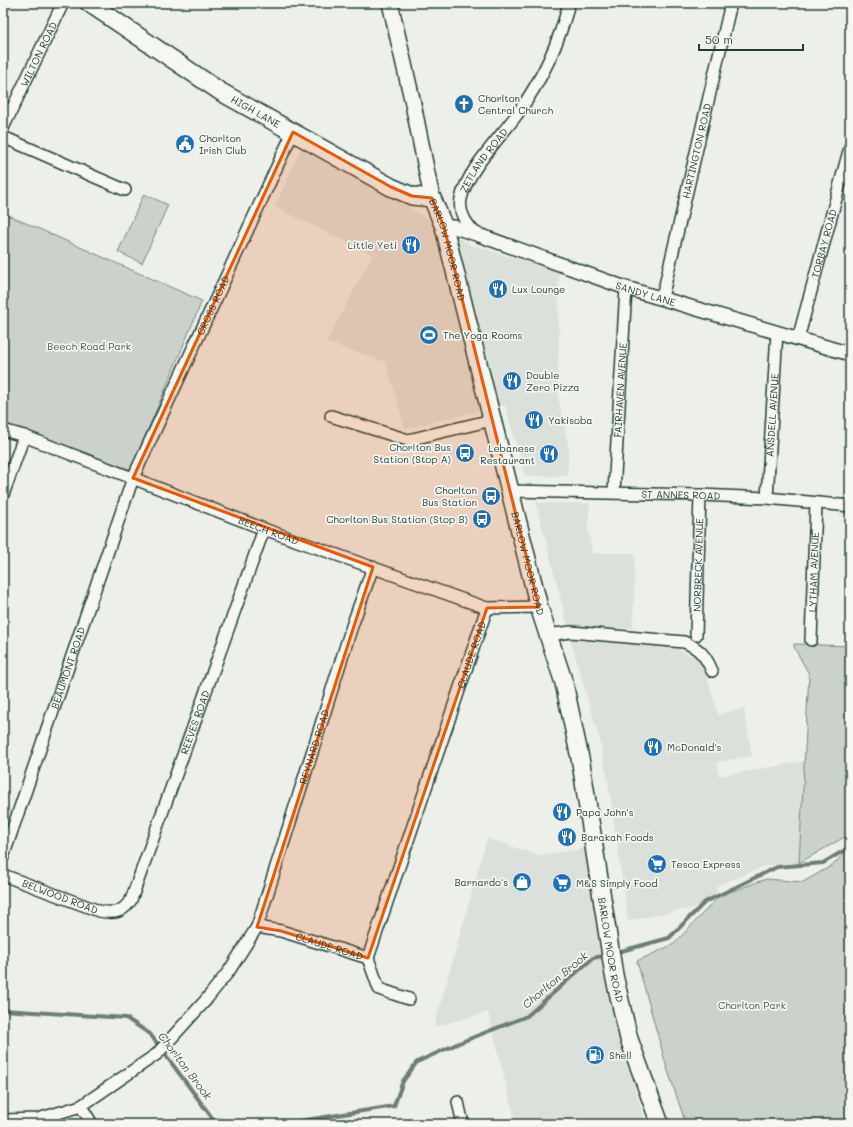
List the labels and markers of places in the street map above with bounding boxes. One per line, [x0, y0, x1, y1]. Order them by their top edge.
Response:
place label: Chorlton Central Church [478, 91, 553, 117]
church icon: Chorlton Central Church [453, 93, 475, 115]
place label: Chorlton Irish Club [199, 131, 247, 157]
public building icon: Chorlton Irish Club [174, 133, 196, 155]
restaurant icon: Little Yeti [400, 234, 422, 256]
place label: Little Yeti [348, 238, 397, 252]
restaurant icon: Lux Lounge [487, 278, 509, 300]
place label: Lux Lounge [512, 282, 565, 296]
sports icon: The Yoga Rooms [418, 324, 440, 346]
place label: The Yoga Rooms [443, 328, 523, 342]
place label: Double Zero Pizza [526, 368, 580, 394]
restaurant icon: Double Zero Pizza [501, 370, 523, 392]
restaurant icon: Yakisoba [523, 409, 545, 431]
place label: Yakisoba [548, 413, 593, 427]
place label: Chorlton Bus Station (Stop A) [374, 440, 451, 466]
place label: Lebanese Restaurant [480, 441, 535, 467]
bus stop icon: Chorlton Bus Station (Stop A) [454, 442, 476, 464]
restaurant icon: Lebanese Restaurant [538, 443, 560, 465]
place label: Chorlton Bus Station [422, 483, 477, 509]
bus stop icon: Chorlton Bus Station [480, 485, 502, 507]
bus stop icon: Chorlton Bus Station (Stop B) [471, 508, 493, 530]
place label: Chorlton Bus Station (Stop B) [326, 512, 468, 526]
restaurant icon: McDonald's [642, 736, 664, 758]
place label: McDonald's [667, 740, 721, 754]
restaurant icon: Papa John's [551, 801, 573, 823]
place label: Papa John's [576, 805, 634, 819]
restaurant icon: Barakah Foods [556, 826, 578, 848]
place label: Barakah Foods [581, 830, 654, 844]
supermarket icon: Tesco Express [646, 853, 668, 875]
place label: Tesco Express [671, 857, 741, 871]
shop icon: Barnardo's [511, 871, 533, 893]
supermarket icon: M&S Simply Food [551, 872, 573, 894]
place label: Barnardo's [454, 875, 508, 889]
place label: M&S Simply Food [576, 876, 658, 890]
fuel station icon: Shell [584, 1044, 606, 1066]
place label: Shell [609, 1048, 631, 1062]

